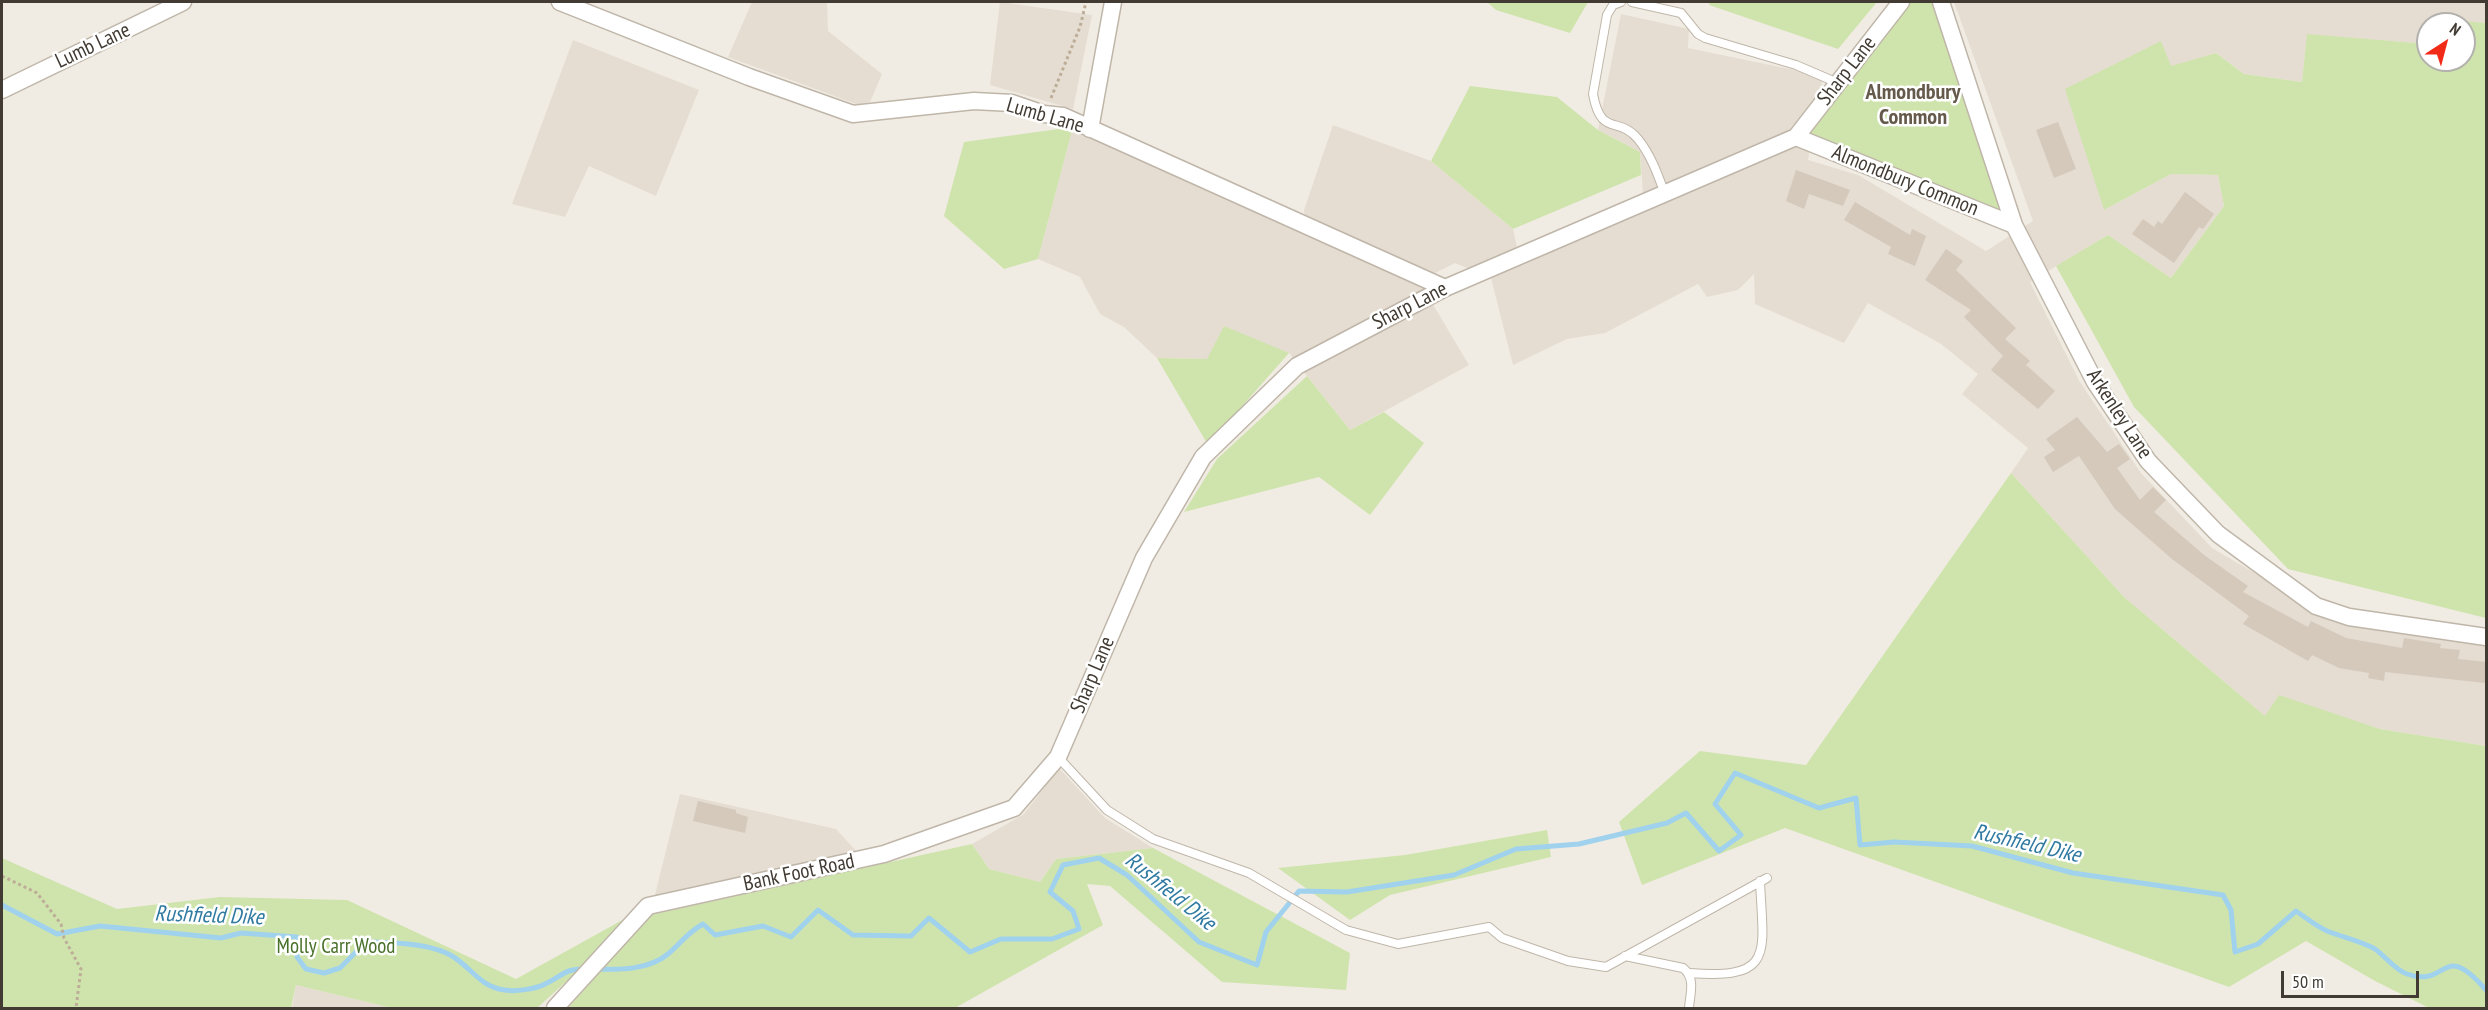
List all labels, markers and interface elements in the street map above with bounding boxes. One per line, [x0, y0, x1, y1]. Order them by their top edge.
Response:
north arrow [2416, 12, 2476, 72]
street label: Lumb Lane [52, 18, 134, 74]
text: N [2446, 18, 2465, 40]
street label: Sharp Lane [1812, 31, 1882, 111]
district label: Almondbury Common [1865, 80, 1961, 132]
street label: Lumb Lane [1003, 93, 1087, 139]
street label: Almondbury Common [1828, 140, 1982, 222]
street label: Sharp Lane [1368, 276, 1452, 336]
street label: Arkenley Lane [2081, 364, 2157, 464]
street label: Sharp Lane [1066, 633, 1120, 717]
water label: Rushfield Dike [1971, 819, 2083, 869]
water label: Rushfield Dike [1119, 847, 1221, 937]
street label: Bank Foot Road [741, 849, 857, 897]
water label: Rushfield Dike [154, 901, 264, 931]
park label: Molly Carr Wood [277, 934, 395, 960]
scale bar [2284, 959, 2422, 997]
text: 50 m [2292, 970, 2324, 993]

